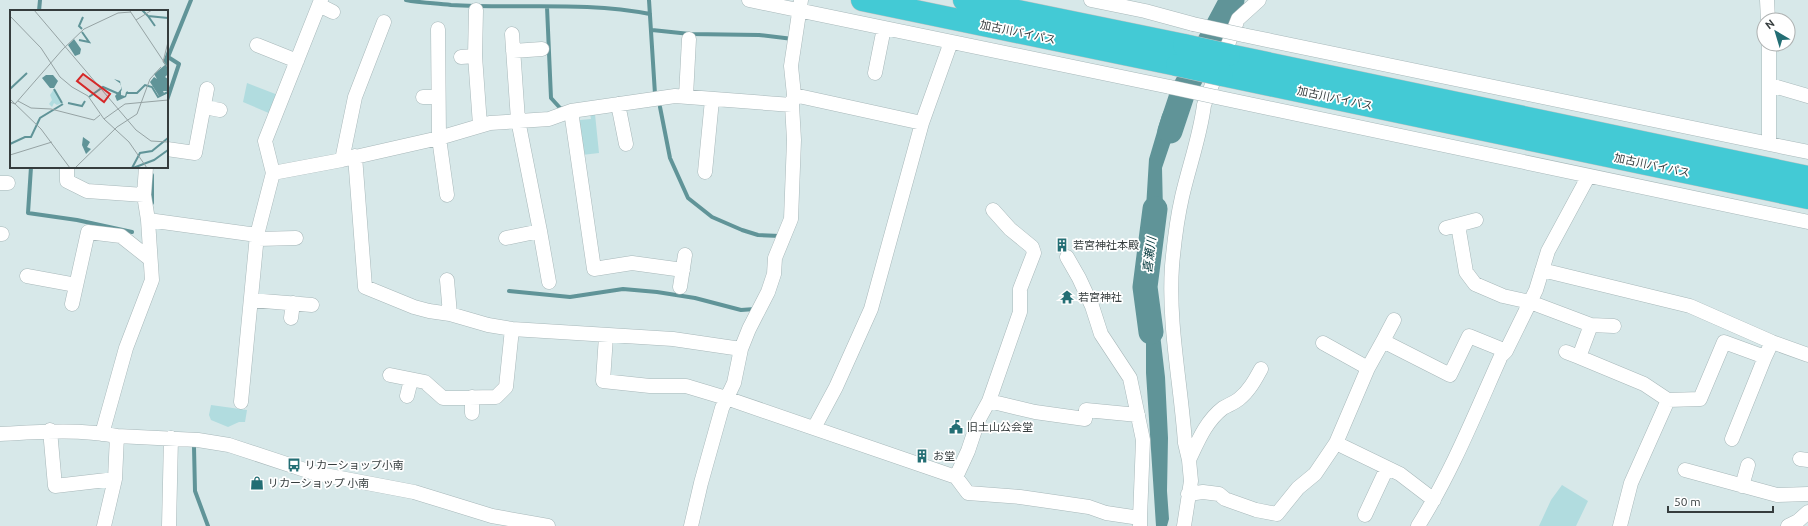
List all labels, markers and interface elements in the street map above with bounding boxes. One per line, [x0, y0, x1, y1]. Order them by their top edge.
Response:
inset map [10, 10, 168, 168]
north arrow [1756, 12, 1796, 52]
text: N [1763, 17, 1777, 31]
street label: 加古川バイパス [979, 18, 1057, 46]
street label: 加古川バイパス [1296, 84, 1374, 112]
street label: 加古川バイパス [1613, 151, 1691, 179]
water label: 喜瀬川 [1140, 234, 1158, 274]
building icon: 若宮神社本殿 [1054, 237, 1070, 253]
place label: 若宮神社本殿 [1073, 239, 1139, 251]
temple icon: 若宮神社 [1059, 289, 1075, 305]
place label: 若宮神社 [1078, 291, 1122, 303]
public building icon: 旧土山公会堂 [948, 419, 964, 435]
place label: 旧土山公会堂 [967, 421, 1033, 433]
building icon: お堂 [914, 448, 930, 464]
place label: お堂 [933, 450, 955, 462]
bus stop icon: リカーショップ小南 [286, 457, 302, 473]
place label: リカーショップ小南 [305, 459, 404, 471]
shop icon: リカーショップ 小南 [249, 475, 265, 491]
place label: リカーショップ 小南 [268, 477, 369, 489]
scale bar [1668, 488, 1773, 514]
text: 50 m [1674, 495, 1701, 508]

